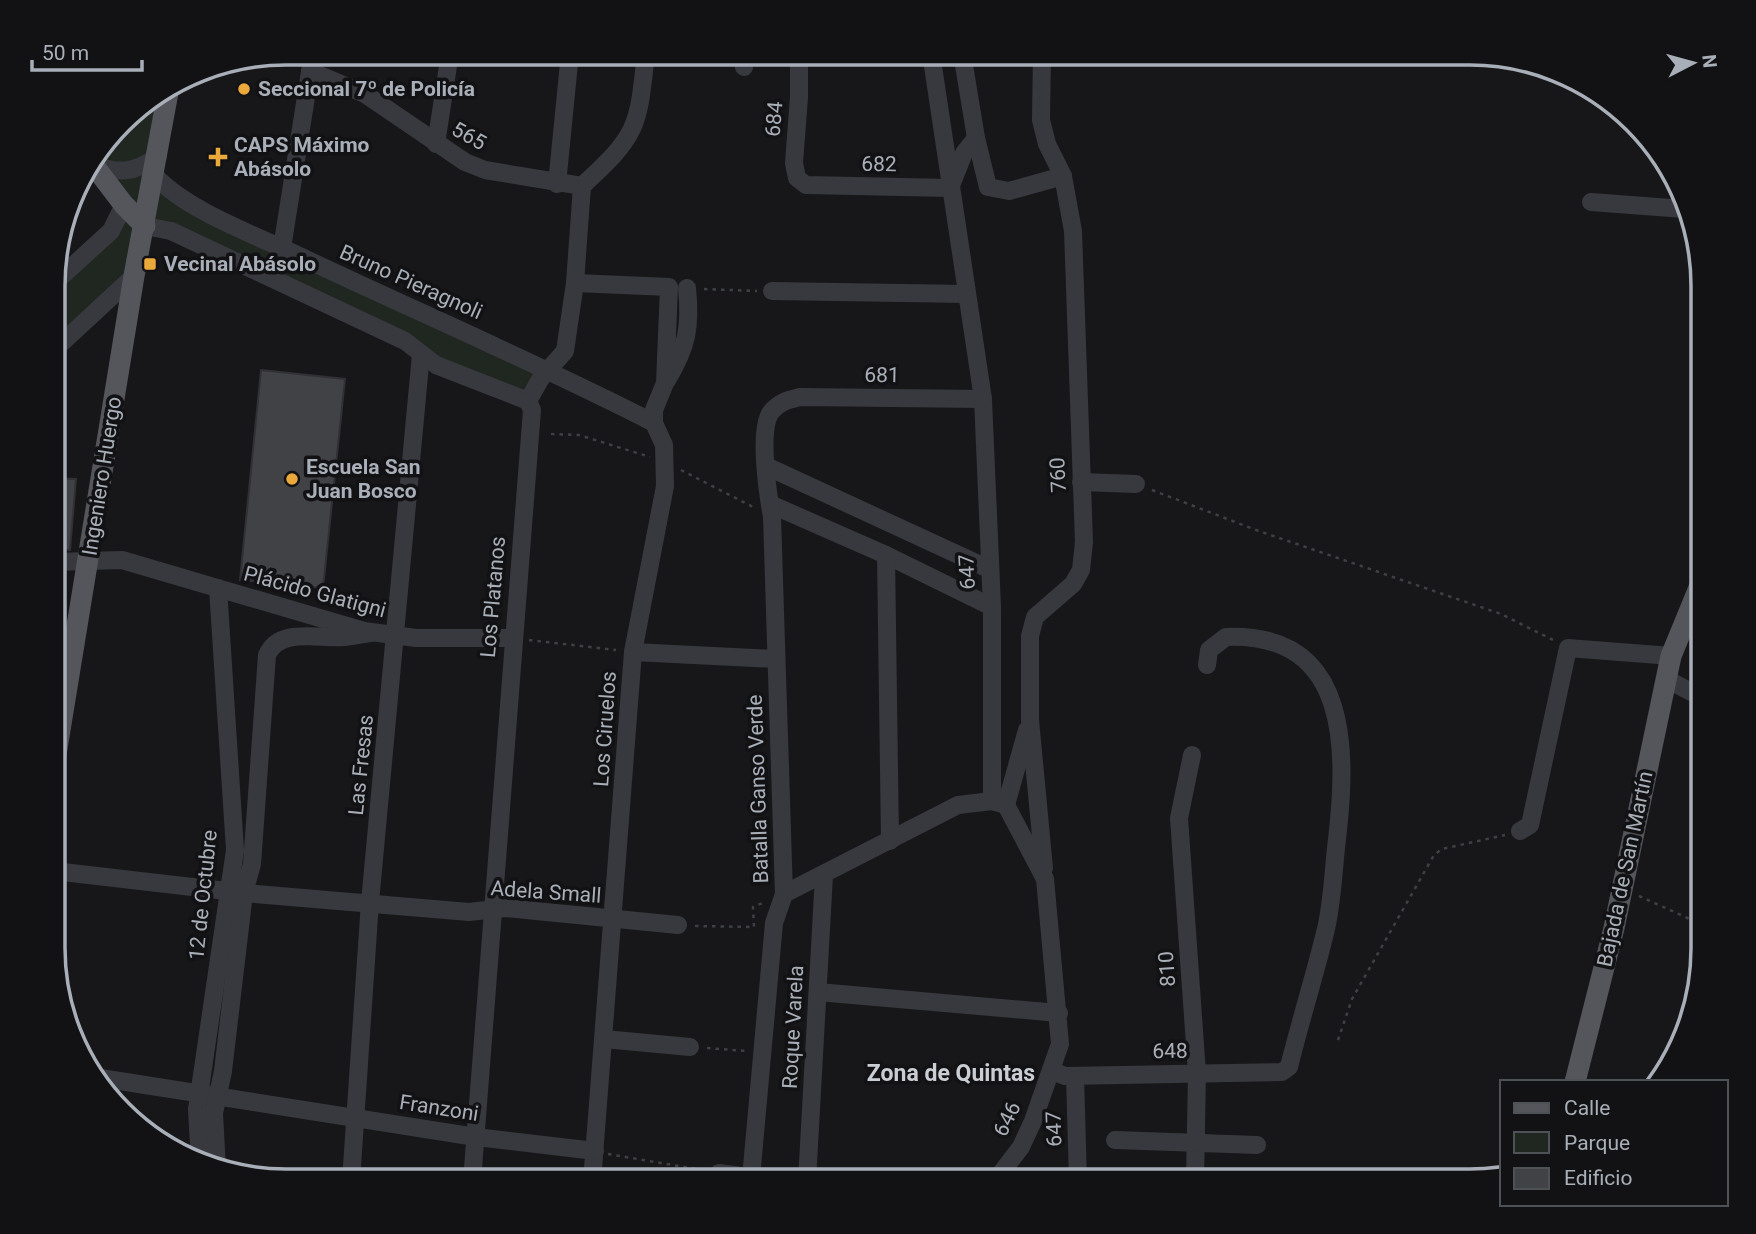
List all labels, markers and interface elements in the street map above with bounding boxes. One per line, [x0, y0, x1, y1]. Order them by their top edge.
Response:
scale bar [32, 28, 142, 72]
north arrow [1658, 28, 1728, 98]
text: 50 m [42, 41, 89, 65]
text: N [1697, 53, 1722, 69]
place label: Seccional 7º de Policía [258, 77, 475, 101]
marker: Seccional 7º de Policía [236, 81, 252, 97]
street label: 684 [761, 100, 788, 138]
street label: 565 [448, 117, 490, 155]
place label: CAPS Máximo Abásolo [234, 133, 370, 181]
marker: CAPS Máximo Abásolo [208, 147, 228, 167]
street label: 682 [861, 152, 897, 176]
street label: Bruno Pieragnoli [336, 240, 486, 324]
place label: Vecinal Abásolo [164, 252, 316, 276]
marker: Vecinal Abásolo [142, 256, 158, 272]
street label: 681 [864, 363, 900, 387]
street label: Ingeniero Huergo [78, 395, 126, 557]
place label: Escuela San Juan Bosco [306, 455, 421, 503]
street label: 760 [1045, 457, 1071, 493]
marker: Escuela San Juan Bosco [284, 471, 300, 487]
street label: Los Platanos [476, 535, 510, 659]
street label: 647 [954, 554, 980, 590]
street label: Plácido Glatigni [241, 561, 389, 623]
street label: Los Ciruelos [589, 670, 621, 788]
street label: Batalla Ganso Verde [743, 694, 773, 884]
street label: Las Fresas [344, 713, 378, 817]
street label: Bajada de San Martín [1593, 769, 1657, 969]
street label: 12 de Octubre [184, 829, 222, 961]
street label: Adela Small [490, 876, 602, 908]
street label: 810 [1154, 950, 1180, 988]
street label: Roque Varela [778, 965, 808, 1089]
street label: 648 [1152, 1039, 1188, 1063]
district label: Zona de Quintas [867, 1060, 1035, 1087]
legend [1500, 1080, 1728, 1206]
street label: Franzoni [398, 1090, 480, 1126]
text: Calle [1564, 1096, 1610, 1120]
street label: 646 [988, 1098, 1026, 1140]
street label: 647 [1041, 1111, 1067, 1147]
text: Parque [1564, 1131, 1630, 1155]
text: Edificio [1564, 1166, 1632, 1190]

